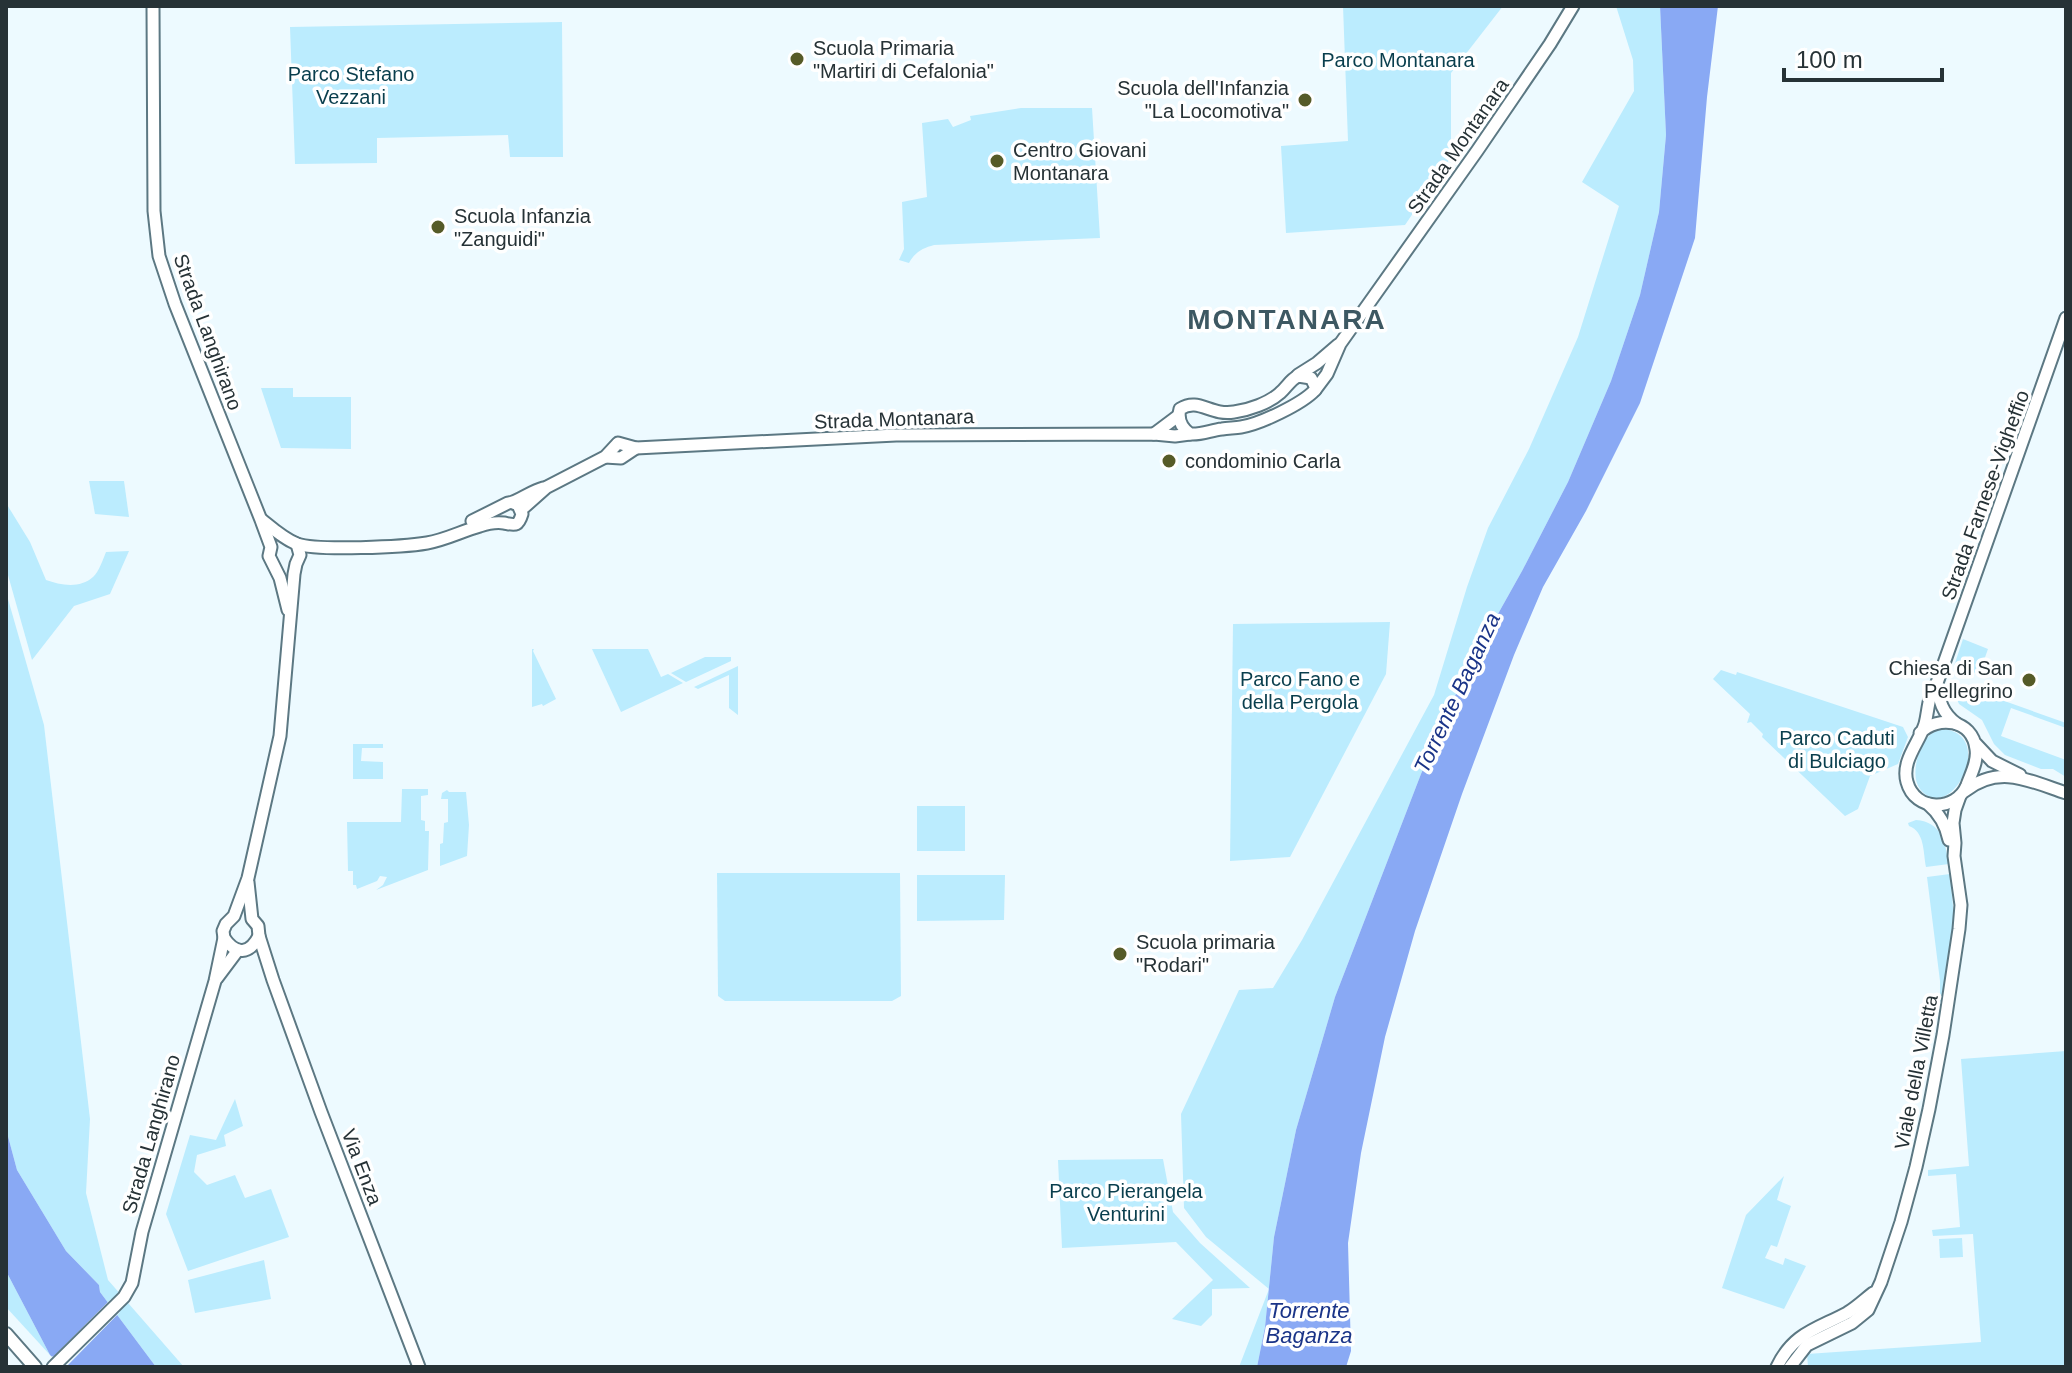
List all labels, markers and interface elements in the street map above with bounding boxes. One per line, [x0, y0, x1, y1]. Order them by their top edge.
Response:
scale bar [1784, 32, 1942, 82]
place label: Scuola Primaria "Martiri di Cefalonia" [813, 37, 994, 82]
text: 100 m [1796, 46, 1863, 73]
park label: Parco Montanara [1321, 49, 1476, 71]
marker: Scuola Primaria "Martiri di Cefalonia" [788, 50, 806, 68]
park label: Parco Stefano Vezzani [288, 63, 414, 108]
street label: Strada Montanara [1403, 73, 1513, 218]
place label: Scuola dell'Infanzia "La Locomotiva" [1117, 77, 1290, 122]
marker: Scuola dell'Infanzia "La Locomotiva" [1296, 91, 1314, 109]
place label: Centro Giovani Montanara [1013, 139, 1146, 184]
marker: Centro Giovani Montanara [988, 152, 1006, 170]
place label: Scuola Infanzia "Zanguidi" [454, 205, 592, 250]
marker: Scuola Infanzia "Zanguidi" [429, 218, 447, 236]
street label: Strada Langhirano [170, 251, 246, 413]
district label: MONTANARA [1187, 304, 1387, 335]
street label: Strada Farnese-Vigheffio [1937, 387, 2033, 603]
street label: Strada Montanara [814, 405, 975, 433]
place label: condominio Carla [1185, 450, 1342, 472]
marker: condominio Carla [1160, 452, 1178, 470]
water label: Torrente Baganza [1409, 609, 1505, 777]
place label: Chiesa di San Pellegrino [1888, 657, 2013, 702]
park label: Parco Fano e della Pergola [1240, 668, 1360, 713]
marker: Chiesa di San Pellegrino [2020, 671, 2038, 689]
park label: Parco Caduti di Bulciago [1779, 727, 1895, 772]
place label: Scuola primaria "Rodari" [1136, 931, 1276, 976]
marker: Scuola primaria "Rodari" [1111, 945, 1129, 963]
street label: Viale della Villetta [1890, 992, 1942, 1151]
street label: Strada Langhirano [118, 1052, 184, 1216]
street label: Via Enza [337, 1126, 387, 1209]
park label: Parco Pierangela Venturini [1049, 1180, 1204, 1225]
water label: Torrente Baganza [1266, 1298, 1352, 1348]

